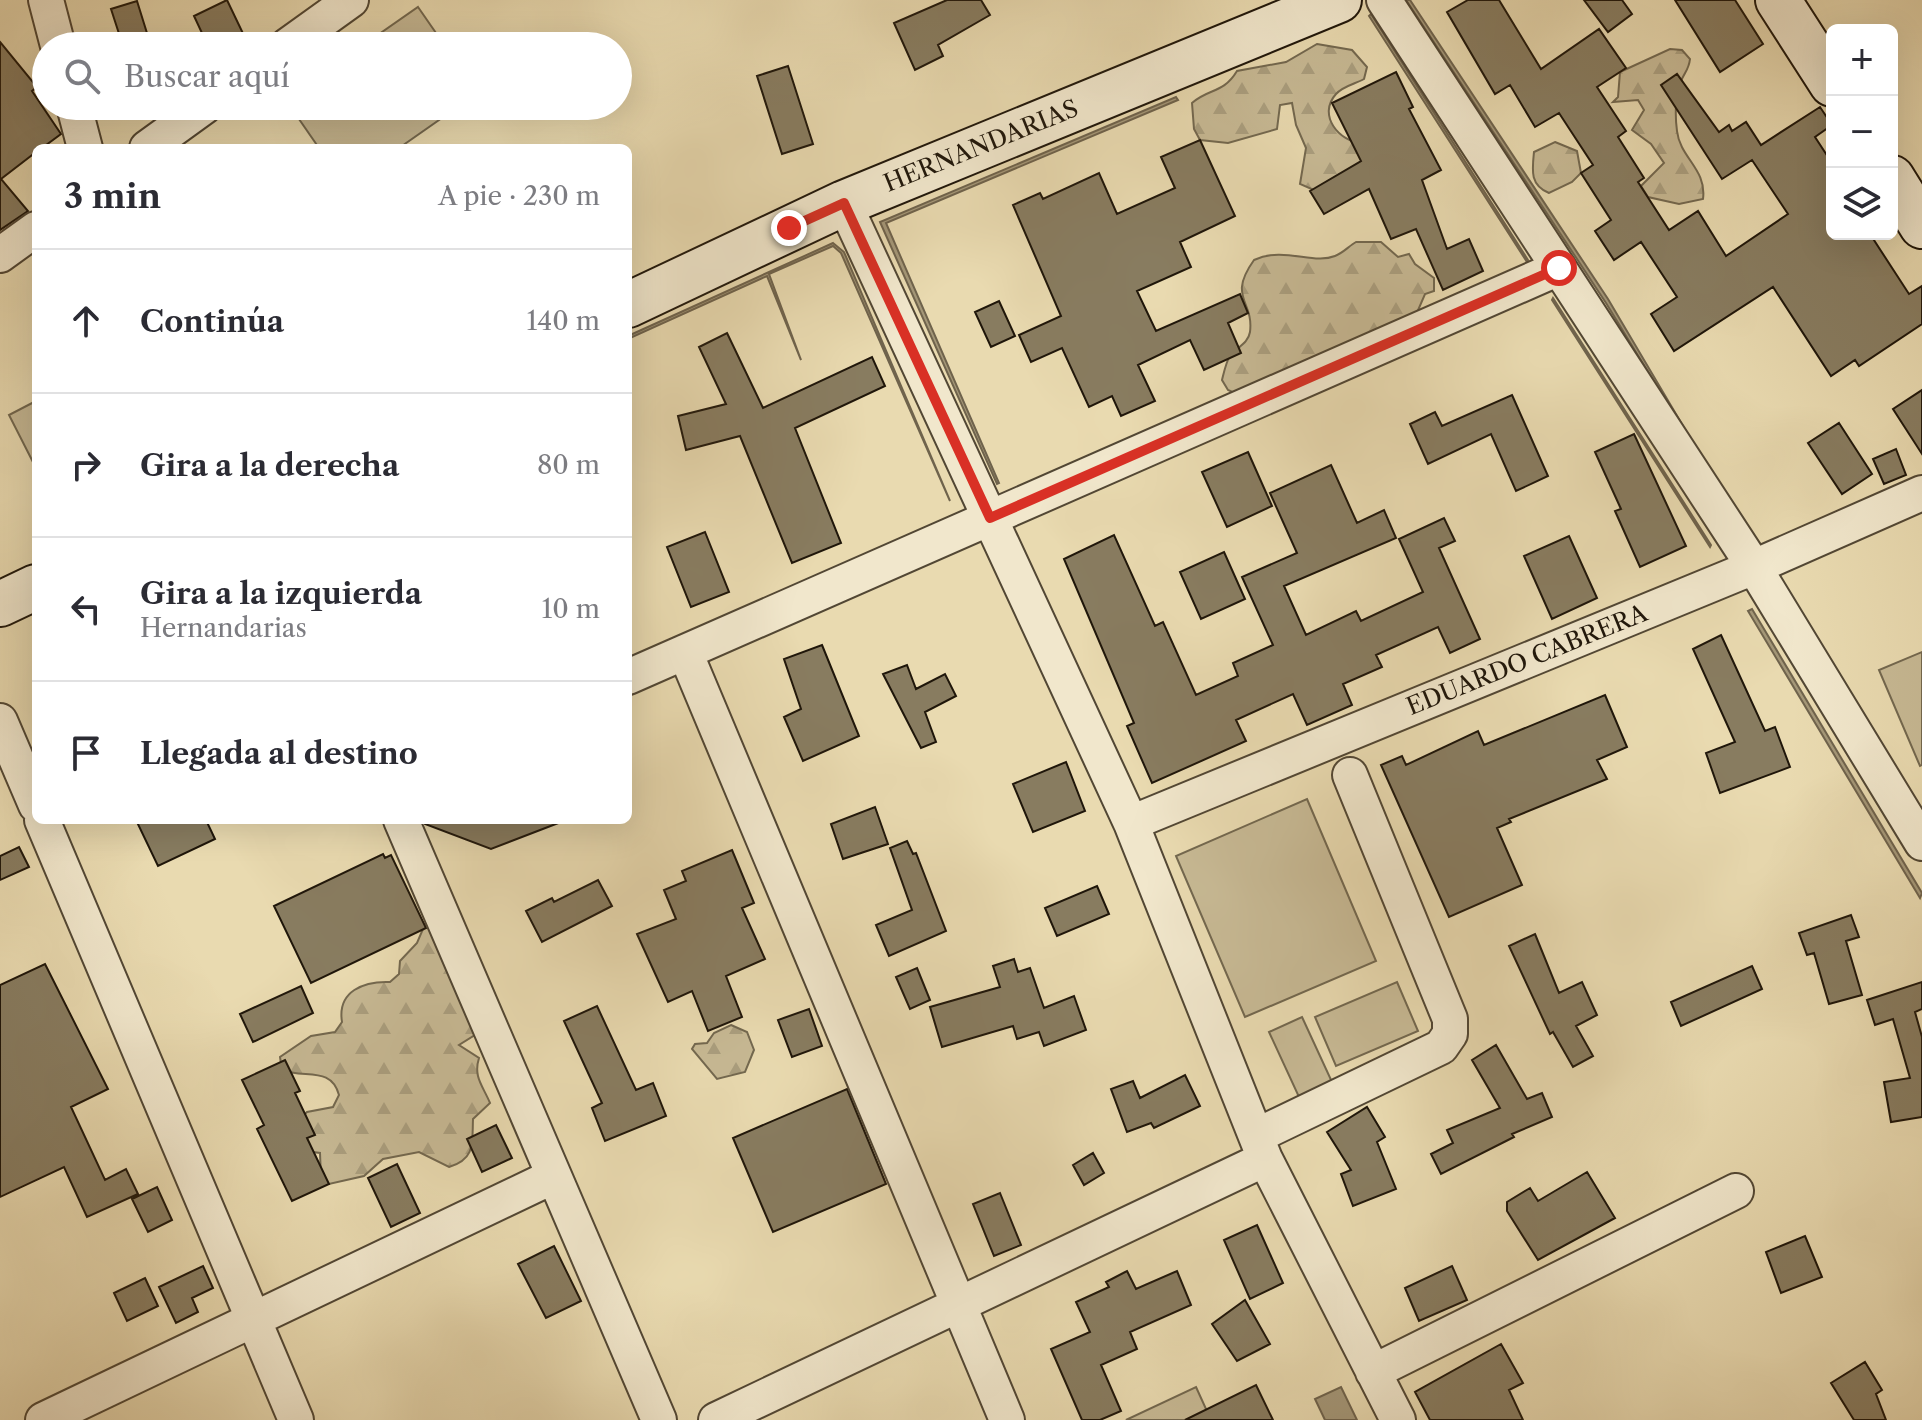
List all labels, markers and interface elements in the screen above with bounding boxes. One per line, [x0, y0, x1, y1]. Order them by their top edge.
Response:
map controls [1826, 24, 1898, 240]
button: + [1826, 24, 1898, 96]
search box [32, 32, 632, 120]
icon: search [60, 54, 104, 98]
text: Buscar aquí [124, 58, 290, 95]
street label: HERNANDARIAS [879, 93, 1082, 198]
button: − [1826, 96, 1898, 168]
button: layers [1826, 168, 1898, 240]
text: 3 min [64, 175, 161, 217]
text: A pie · 230 m [438, 180, 600, 212]
route end [771, 210, 807, 246]
route start [1541, 250, 1577, 286]
icon: ahead [64, 299, 108, 343]
text: Continúa [140, 303, 284, 340]
text: 140 m [526, 305, 600, 337]
icon: right [64, 443, 108, 487]
text: Gira a la derecha [140, 447, 399, 484]
text: 80 m [537, 449, 600, 481]
text: Gira a la izquierda [140, 575, 422, 612]
icon: left [64, 587, 108, 631]
text: 10 m [541, 593, 600, 625]
street label: EDUARDO CABRERA [1402, 597, 1653, 721]
text: Hernandarias [140, 612, 307, 644]
icon: arrive [64, 731, 108, 775]
text: Llegada al destino [140, 735, 418, 772]

